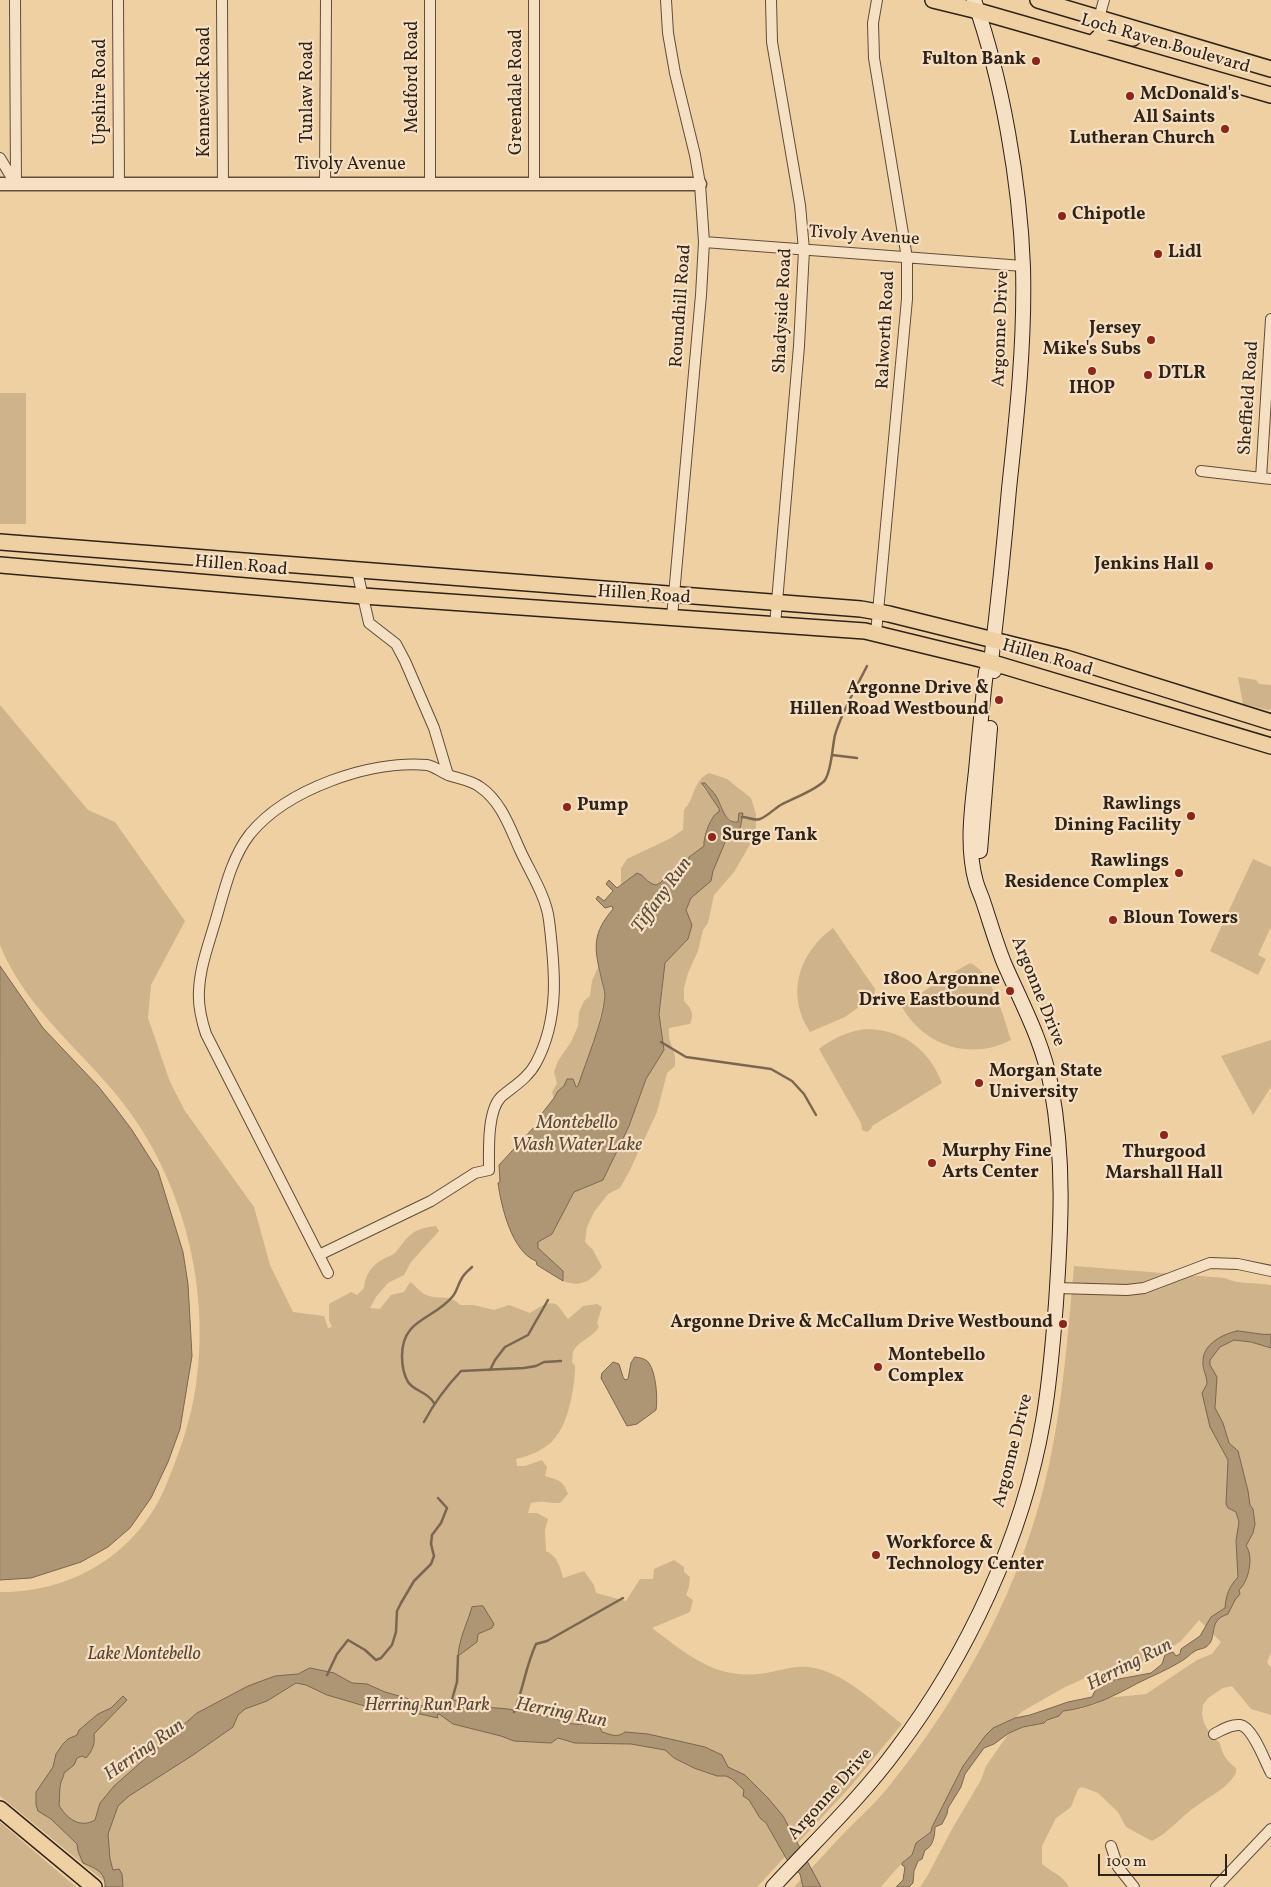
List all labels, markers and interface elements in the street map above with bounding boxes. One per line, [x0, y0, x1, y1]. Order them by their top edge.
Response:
street label: Loch Raven Boulevard [1078, 10, 1252, 80]
street label: Medford Road [403, 21, 425, 133]
street label: Kennewick Road [195, 27, 217, 157]
street label: Greendale Road [507, 29, 529, 155]
street label: Upshire Road [91, 39, 113, 145]
street label: Tunlaw Road [298, 41, 320, 143]
place label: Fulton Bank [922, 50, 1026, 72]
marker: Fulton Bank [1030, 55, 1042, 67]
place label: McDonald's [1140, 85, 1239, 107]
marker: McDonald's [1124, 90, 1136, 102]
place label: All Saints Lutheran Church [1069, 108, 1215, 150]
marker: All Saints Lutheran Church [1219, 123, 1231, 135]
street label: Tivoly Avenue [294, 155, 406, 177]
place label: Chipotle [1072, 205, 1145, 227]
marker: Chipotle [1056, 210, 1068, 222]
street label: Tivoly Avenue [808, 222, 920, 252]
place label: Lidl [1168, 243, 1202, 265]
street label: Roundhill Road [667, 244, 697, 368]
street label: Shadyside Road [770, 248, 798, 374]
marker: Lidl [1152, 248, 1164, 260]
street label: Ralworth Road [873, 270, 901, 390]
street label: Argonne Drive [989, 270, 1015, 388]
place label: Jersey Mike's Subs [1043, 319, 1141, 362]
marker: Jersey Mike's Subs [1145, 334, 1157, 346]
street label: Sheffield Road [1235, 340, 1265, 456]
place label: DTLR [1158, 364, 1206, 386]
marker: IHOP [1086, 365, 1098, 377]
marker: DTLR [1142, 369, 1154, 381]
place label: IHOP [1069, 379, 1115, 401]
street label: Hillen Road [194, 552, 288, 582]
place label: Jenkins Hall [1094, 555, 1199, 577]
marker: Jenkins Hall [1203, 560, 1215, 572]
street label: Hillen Road [597, 582, 691, 610]
street label: Hillen Road [999, 636, 1095, 682]
place label: Argonne Drive & Hillen Road Westbound [790, 679, 989, 722]
marker: Argonne Drive & Hillen Road Westbound [993, 694, 1005, 706]
place label: Rawlings Dining Facility [1054, 795, 1181, 838]
place label: Pump [577, 796, 628, 818]
marker: Pump [561, 801, 573, 813]
marker: Rawlings Dining Facility [1185, 810, 1197, 822]
place label: Surge Tank [722, 826, 817, 848]
marker: Surge Tank [706, 831, 718, 843]
place label: Rawlings Residence Complex [1004, 852, 1169, 894]
water label: Tiffany Run [628, 854, 698, 938]
marker: Rawlings Residence Complex [1173, 867, 1185, 879]
place label: Bloun Towers [1123, 909, 1238, 931]
marker: Bloun Towers [1107, 914, 1119, 926]
street label: Argonne Drive [1005, 934, 1069, 1050]
place label: 1800 Argonne Drive Eastbound [859, 970, 1000, 1012]
marker: 1800 Argonne Drive Eastbound [1004, 985, 1016, 997]
place label: Morgan State University [989, 1062, 1102, 1104]
marker: Morgan State University [973, 1077, 985, 1089]
water label: Montebello Wash Water Lake [512, 1114, 642, 1158]
marker: Thurgood Marshall Hall [1158, 1129, 1170, 1141]
place label: Murphy Fine Arts Center [942, 1142, 1052, 1184]
place label: Thurgood Marshall Hall [1105, 1143, 1223, 1186]
marker: Murphy Fine Arts Center [926, 1157, 938, 1169]
place label: Argonne Drive & McCallum Drive Westbound [670, 1313, 1053, 1335]
marker: Argonne Drive & McCallum Drive Westbound [1057, 1318, 1069, 1330]
place label: Montebello Complex [888, 1346, 985, 1388]
marker: Montebello Complex [872, 1361, 884, 1373]
street label: Argonne Drive [989, 1392, 1039, 1510]
place label: Workforce & Technology Center [886, 1534, 1044, 1576]
marker: Workforce & Technology Center [870, 1549, 882, 1561]
water label: Herring Run [1083, 1635, 1177, 1697]
park label: Lake Montebello [87, 1645, 201, 1667]
water label: Herring Run [513, 1694, 609, 1734]
park label: Herring Run Park [365, 1696, 489, 1718]
water label: Herring Run [100, 1715, 190, 1787]
street label: Argonne Drive [784, 1744, 878, 1846]
scale bar [1101, 1844, 1230, 1876]
text: 100 m [1106, 1852, 1146, 1873]

